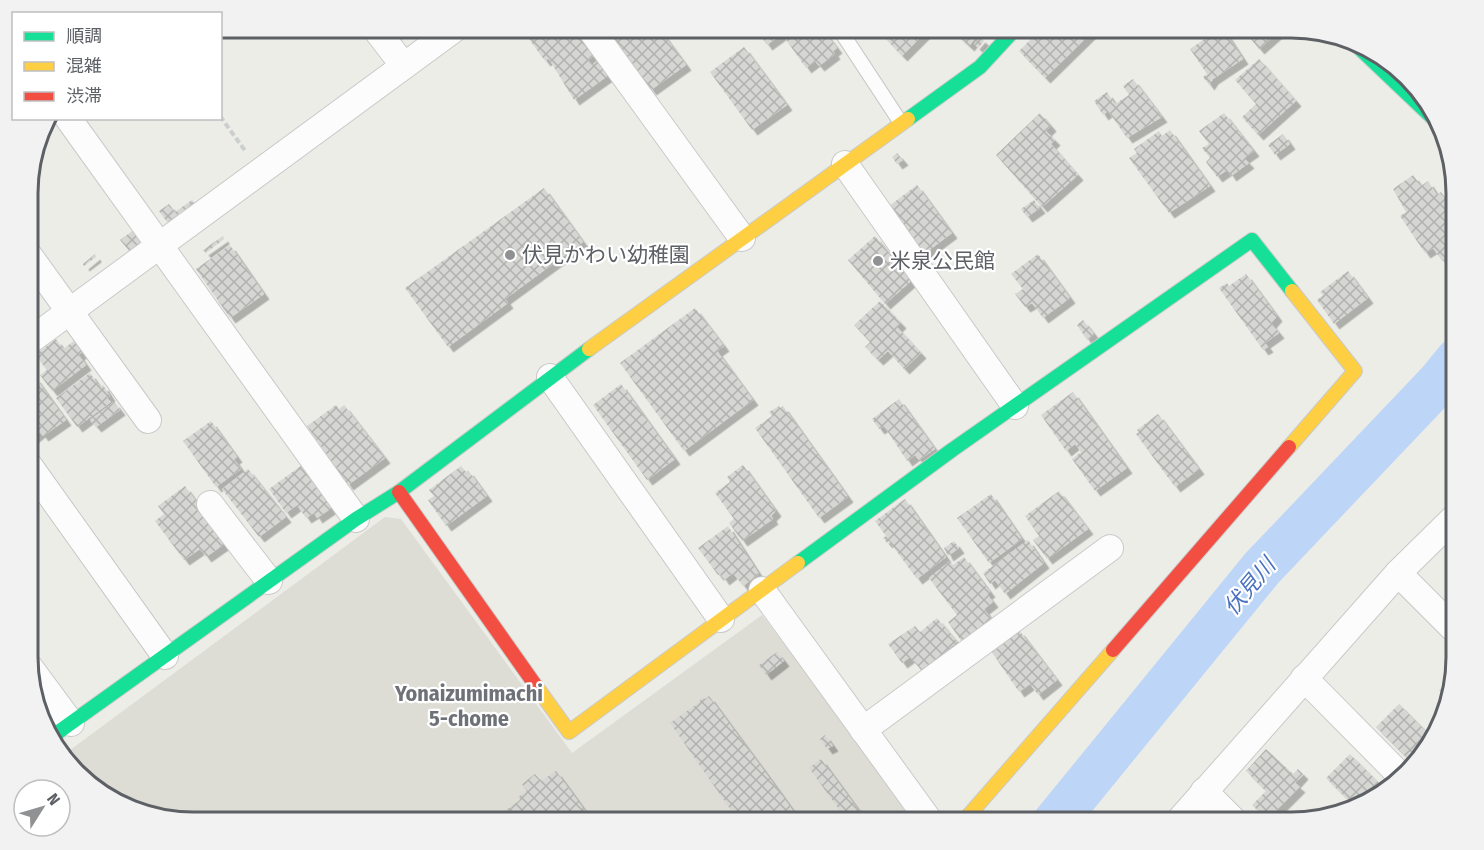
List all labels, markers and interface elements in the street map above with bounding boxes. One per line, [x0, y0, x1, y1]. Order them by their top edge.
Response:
legend [12, 12, 222, 120]
text: 順調 [66, 25, 102, 47]
text: 混雑 [66, 55, 102, 77]
text: 渋滞 [66, 85, 102, 107]
place label: 伏見かわい幼稚園 [522, 242, 690, 268]
marker: 伏見かわい幼稚園 [503, 248, 517, 262]
place label: 米泉公民館 [890, 248, 995, 274]
marker: 米泉公民館 [871, 254, 885, 268]
water label: 伏見川 [1218, 551, 1282, 620]
district label: Yonaizumimachi 5-chome [394, 680, 543, 732]
north arrow [12, 778, 72, 838]
text: N [43, 790, 64, 809]

